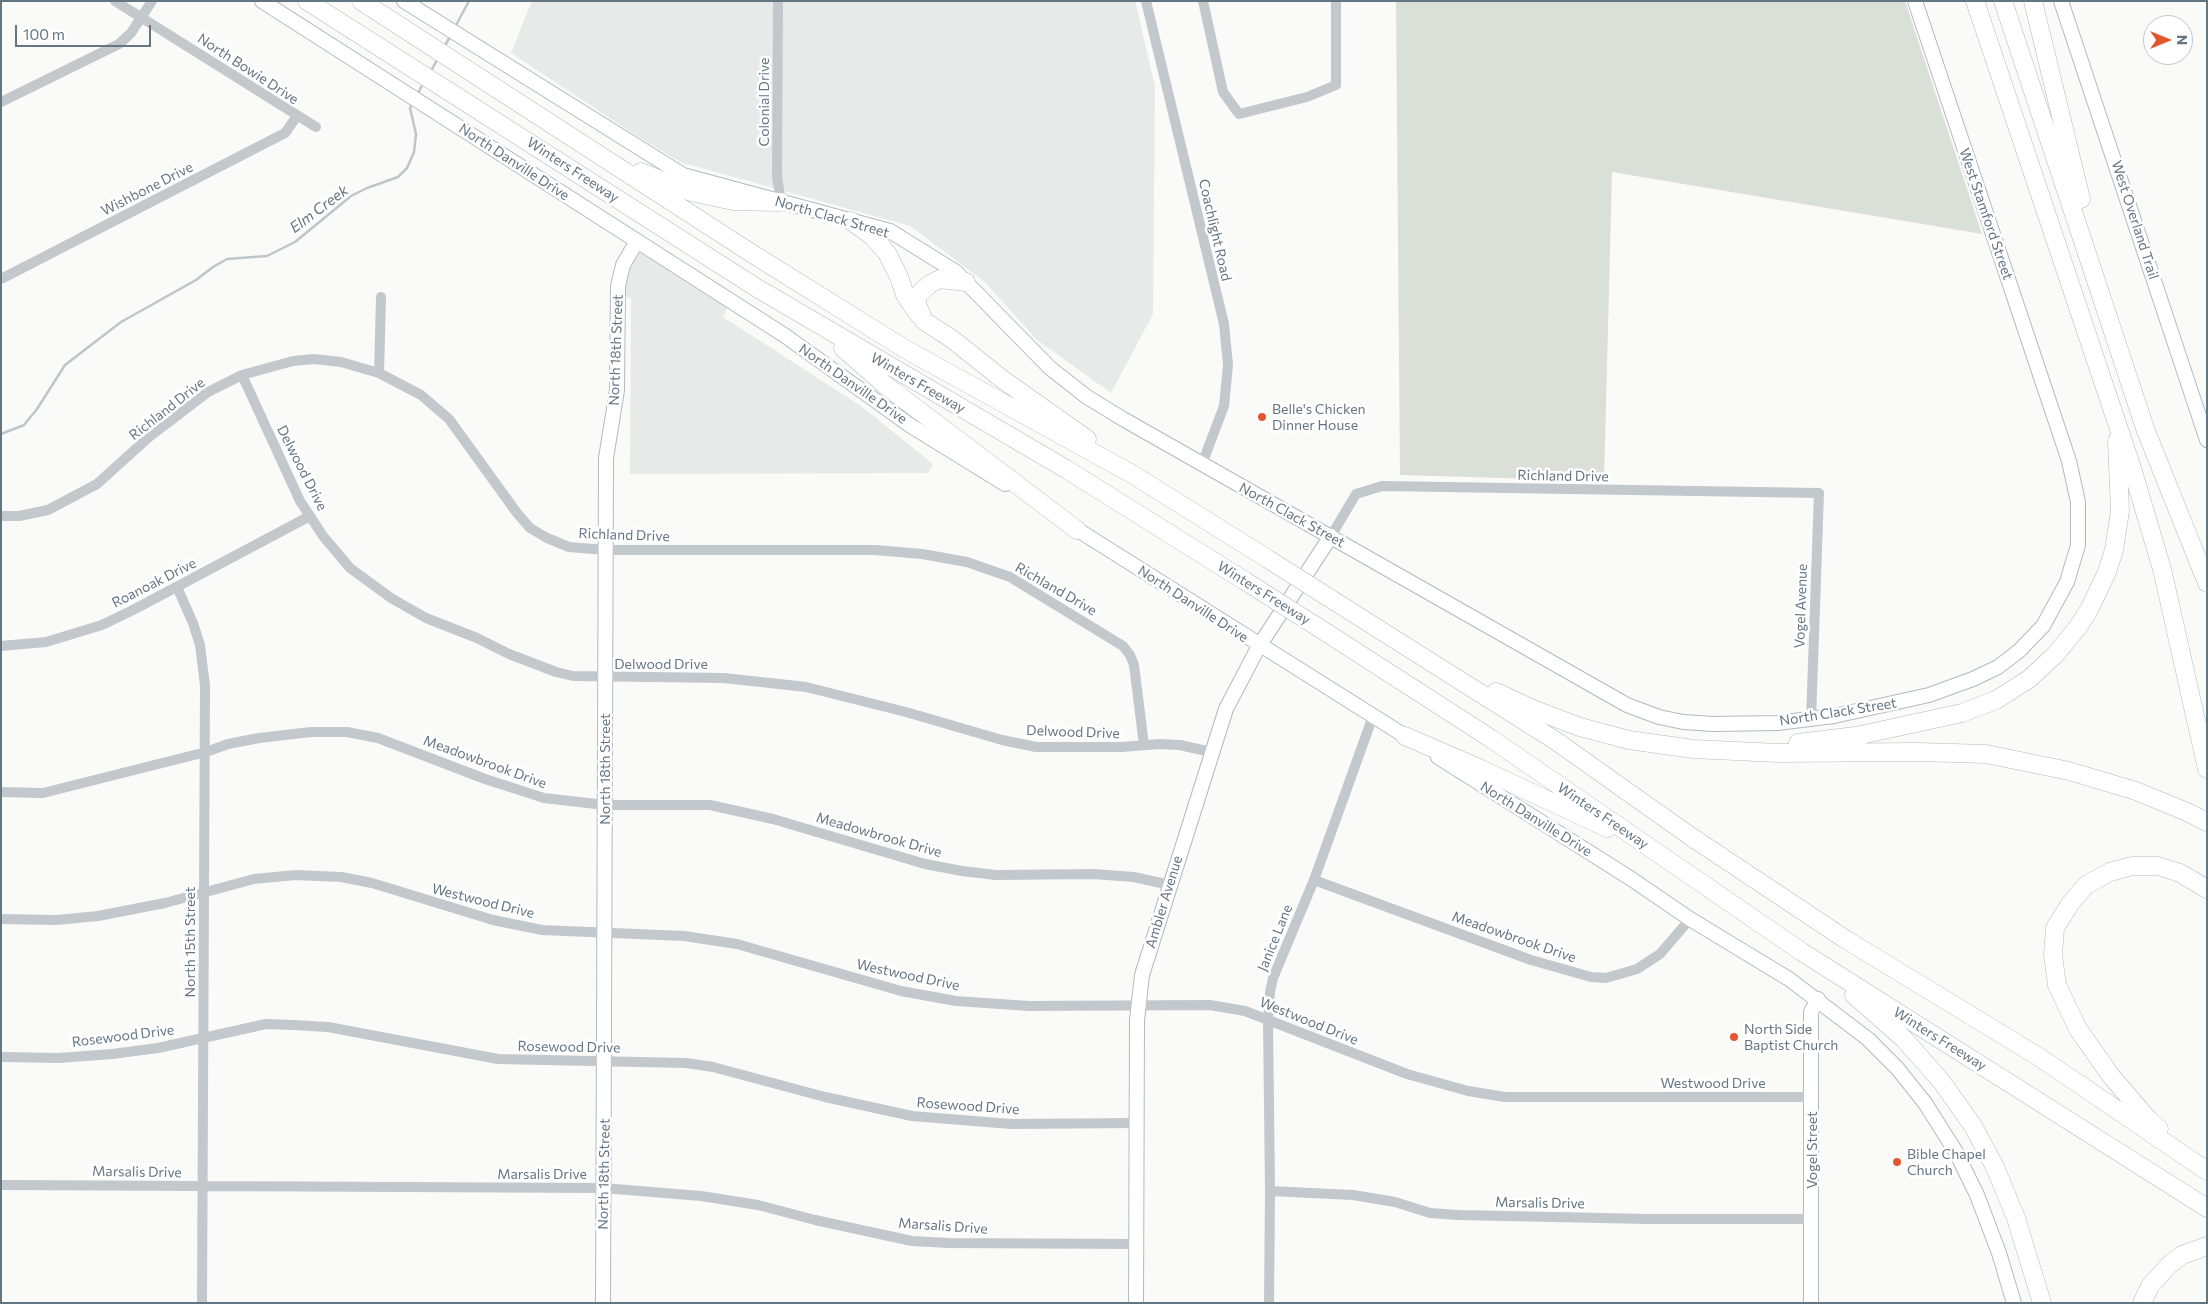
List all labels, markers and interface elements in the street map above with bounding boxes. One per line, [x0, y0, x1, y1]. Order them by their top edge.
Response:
scale bar [18, 15, 154, 47]
north arrow [2143, 15, 2193, 65]
text: 100 m [23, 25, 65, 43]
street label: North Bowie Drive [194, 30, 302, 108]
text: N [2174, 35, 2191, 45]
street label: Colonial Drive [756, 58, 772, 146]
street label: North Danville Drive [456, 120, 572, 204]
street label: Winters Freeway [524, 134, 622, 206]
street label: West Stamford Street [1956, 146, 2016, 282]
street label: West Overland Trail [2108, 158, 2162, 282]
street label: Wishbone Drive [98, 159, 196, 219]
street label: Coachlight Road [1195, 177, 1235, 283]
water label: Elm Creek [286, 181, 352, 237]
street label: North Clack Street [773, 193, 891, 241]
street label: North 18th Street [606, 294, 626, 406]
street label: North Danville Drive [796, 340, 910, 428]
street label: Winters Freeway [868, 349, 968, 417]
street label: Richland Drive [126, 374, 208, 444]
place label: Belle's Chicken Dinner House [1272, 401, 1366, 434]
marker: Belle's Chicken Dinner House [1256, 411, 1268, 423]
street label: Delwood Drive [273, 423, 331, 513]
street label: Richland Drive [1517, 467, 1609, 485]
street label: North Clack Street [1236, 479, 1348, 551]
street label: Richland Drive [578, 525, 670, 545]
street label: Roanoak Drive [109, 555, 199, 611]
street label: Winters Freeway [1214, 558, 1314, 628]
street label: Richland Drive [1012, 559, 1100, 619]
street label: North Danville Drive [1135, 562, 1251, 646]
street label: Vogel Avenue [1791, 563, 1811, 649]
street label: Delwood Drive [614, 656, 708, 672]
street label: North Clack Street [1778, 694, 1898, 730]
street label: North 18th Street [597, 713, 613, 825]
street label: Delwood Drive [1026, 722, 1120, 742]
street label: Meadowbrook Drive [421, 732, 549, 792]
street label: North Danville Drive [1477, 778, 1595, 860]
street label: Winters Freeway [1554, 779, 1652, 853]
street label: Meadowbrook Drive [814, 809, 944, 861]
street label: Ambler Avenue [1142, 854, 1186, 950]
street label: Westwood Drive [430, 880, 536, 922]
street label: North 15th Street [182, 887, 198, 997]
street label: Janice Lane [1254, 902, 1296, 974]
street label: Meadowbrook Drive [1450, 908, 1578, 966]
street label: Westwood Drive [855, 956, 961, 994]
street label: Westwood Drive [1257, 994, 1361, 1048]
street label: Winters Freeway [1890, 1004, 1990, 1074]
street label: Rosewood Drive [71, 1021, 175, 1051]
place label: North Side Baptist Church [1744, 1021, 1838, 1054]
marker: North Side Baptist Church [1728, 1031, 1740, 1043]
street label: Rosewood Drive [517, 1038, 621, 1056]
street label: Westwood Drive [1660, 1075, 1766, 1091]
street label: Rosewood Drive [916, 1094, 1020, 1118]
street label: Vogel Street [1804, 1111, 1820, 1189]
street label: North 18th Street [595, 1118, 613, 1230]
place label: Bible Chapel Church [1907, 1146, 1986, 1178]
marker: Bible Chapel Church [1891, 1156, 1903, 1168]
street label: Marsalis Drive [92, 1163, 182, 1181]
street label: Marsalis Drive [497, 1166, 587, 1182]
street label: Marsalis Drive [1495, 1194, 1585, 1212]
street label: Marsalis Drive [898, 1214, 988, 1238]

